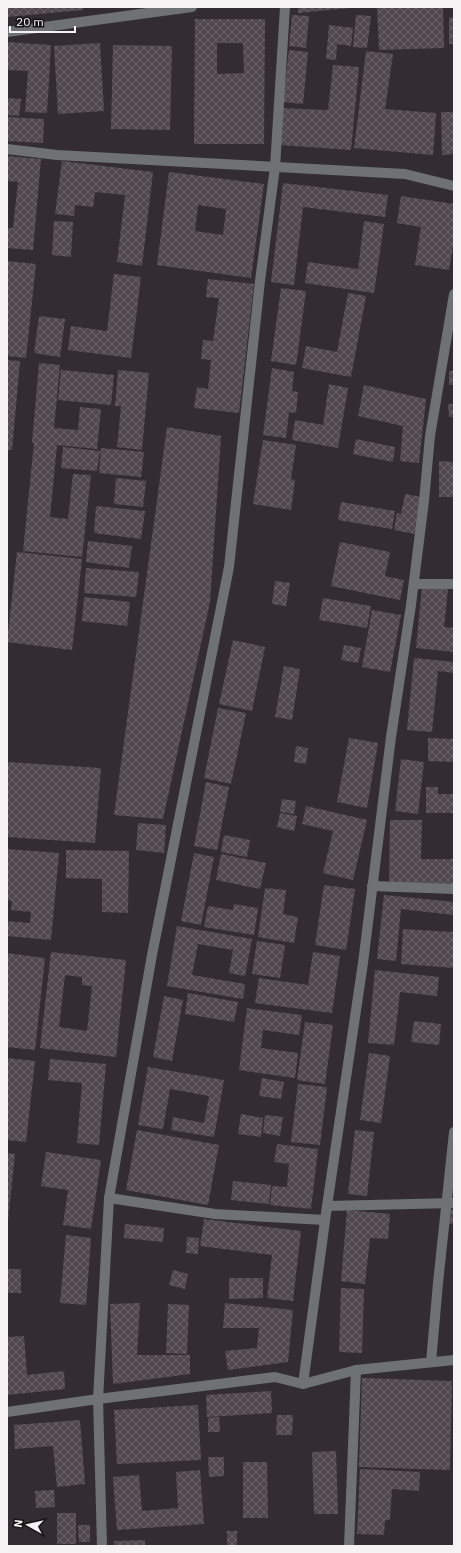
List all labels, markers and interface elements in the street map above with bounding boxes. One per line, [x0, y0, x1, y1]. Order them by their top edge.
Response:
scale bar [10, 8, 75, 34]
text: 20 m [16, 14, 44, 29]
north arrow [8, 1505, 48, 1545]
text: N [11, 1519, 26, 1529]

